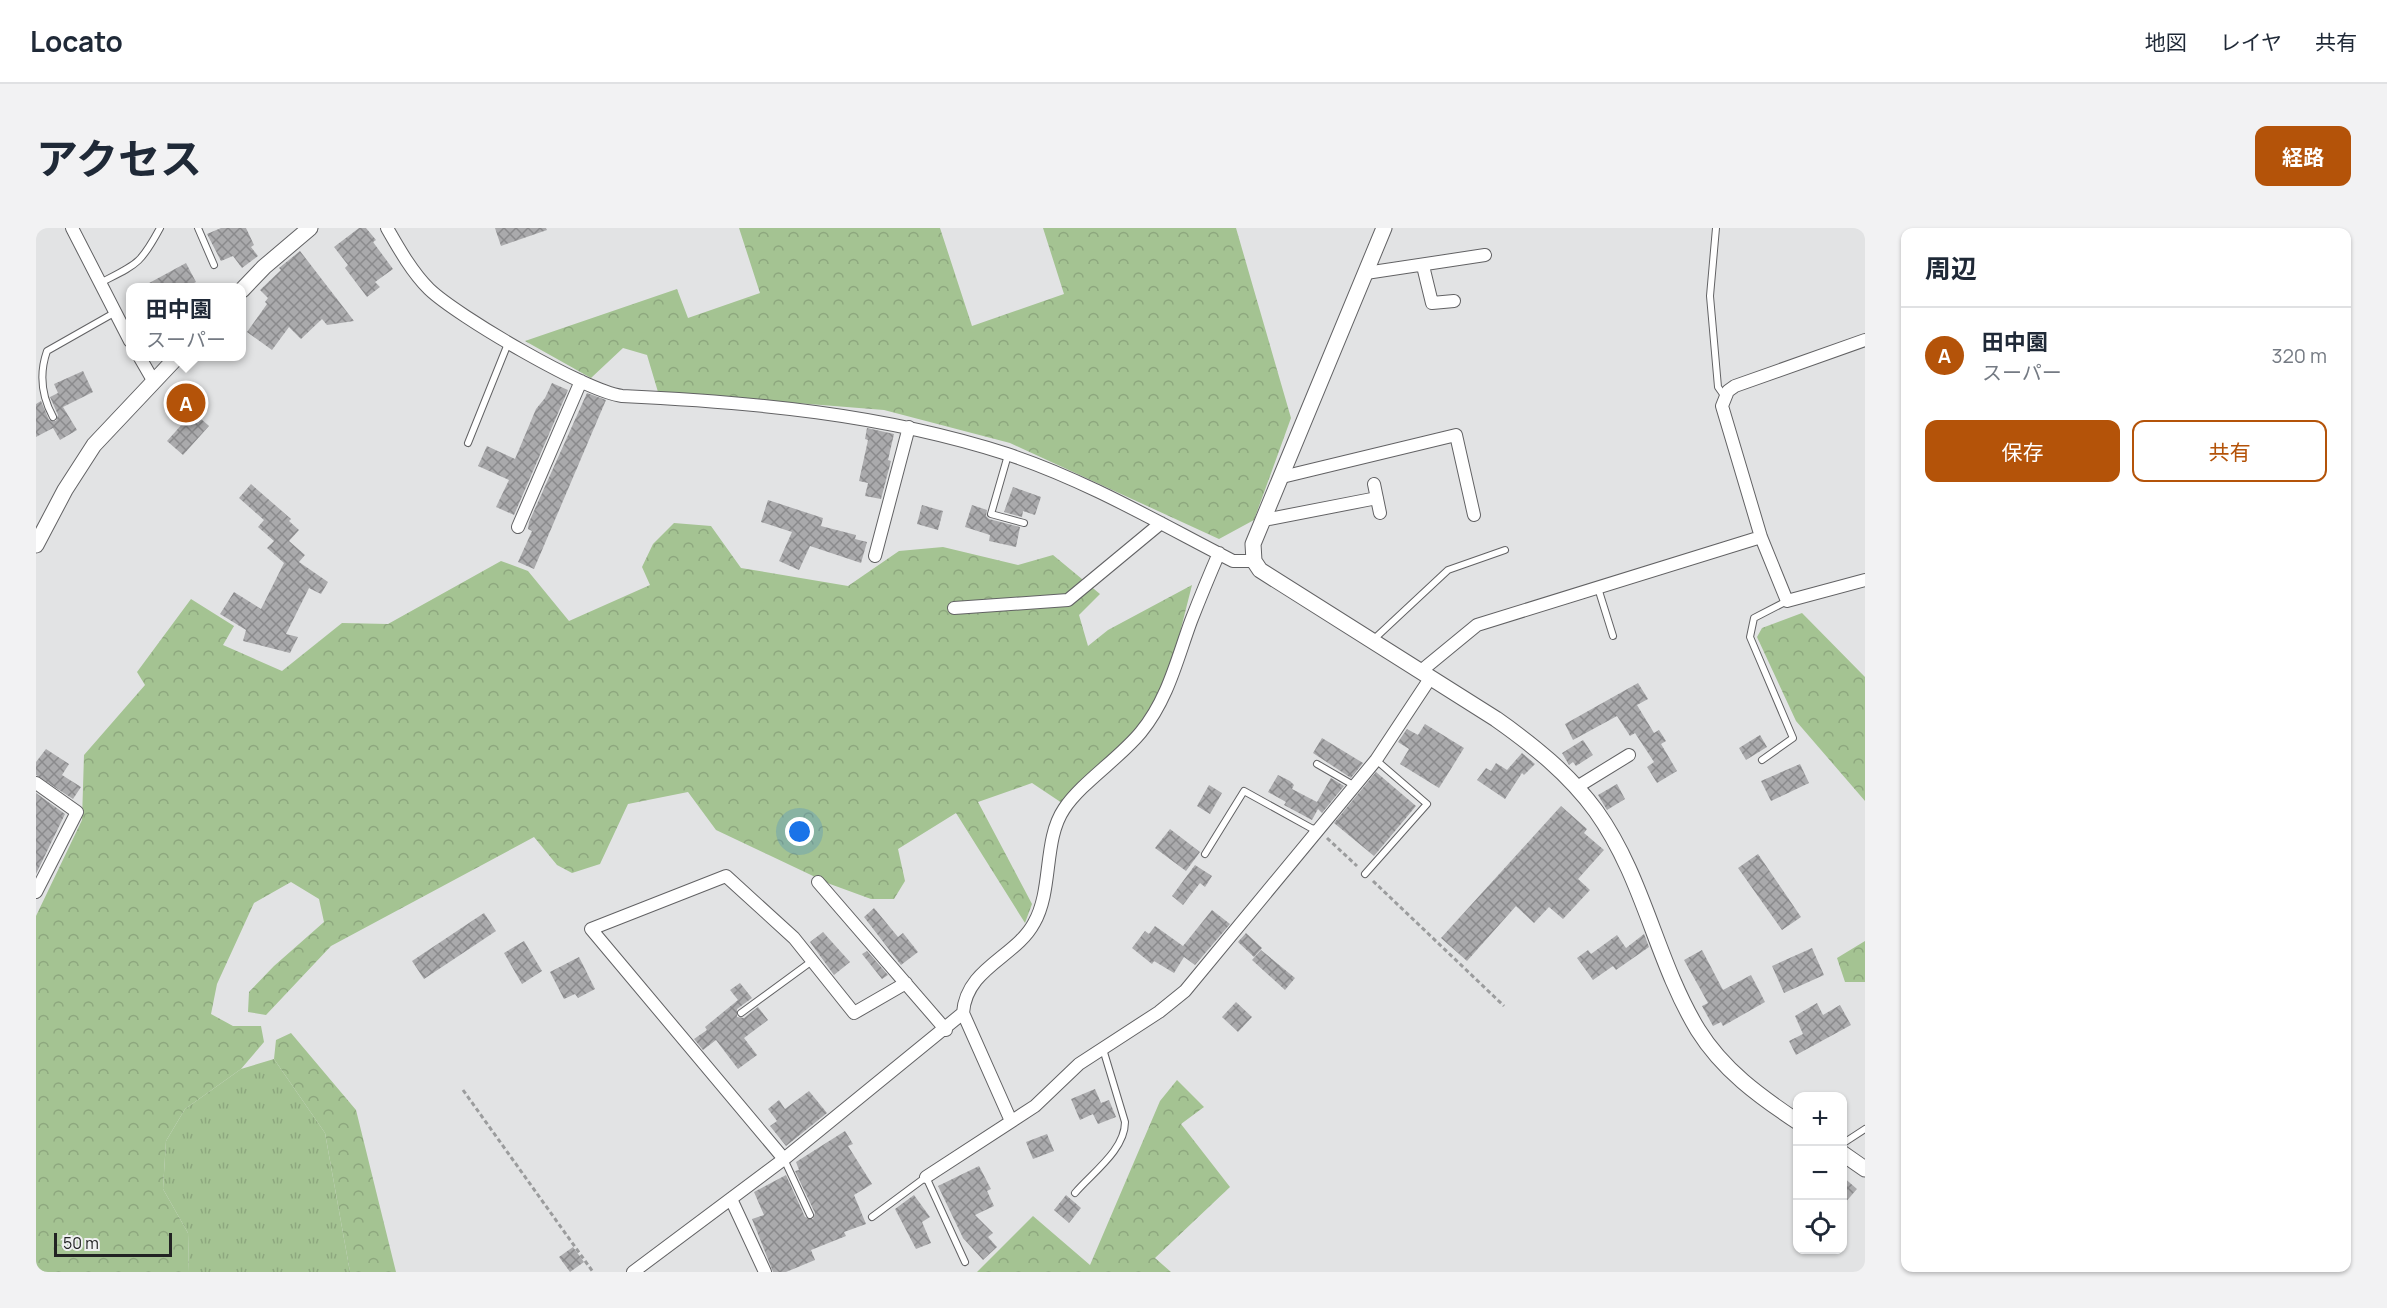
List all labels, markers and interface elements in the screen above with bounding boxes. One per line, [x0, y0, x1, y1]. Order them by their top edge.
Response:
text: Locato [30, 22, 123, 60]
text: 地図 [2145, 28, 2187, 56]
text: レイヤ [2220, 28, 2282, 56]
text: 共有 [2315, 28, 2357, 56]
button: 経路 [2255, 126, 2351, 186]
text: アクセス [36, 129, 202, 187]
text: 周辺 [1925, 250, 1977, 286]
popup [126, 283, 246, 361]
text: 田中園 [146, 294, 212, 324]
text: スーパー [146, 326, 226, 353]
text: 田中園 [1982, 327, 2048, 357]
text: A [1938, 342, 1951, 369]
text: 320 m [2271, 342, 2327, 369]
text: スーパー [1982, 359, 2062, 386]
pin: A [166, 380, 206, 426]
button: 保存 [1925, 420, 2120, 482]
button: 共有 [2132, 420, 2327, 482]
your location [785, 817, 814, 846]
map controls [1793, 1092, 1847, 1254]
button: + [1793, 1092, 1847, 1146]
button: − [1793, 1146, 1847, 1200]
button: locate [1793, 1200, 1847, 1254]
scale bar [54, 1230, 172, 1258]
text: 50 m [63, 1232, 99, 1254]

